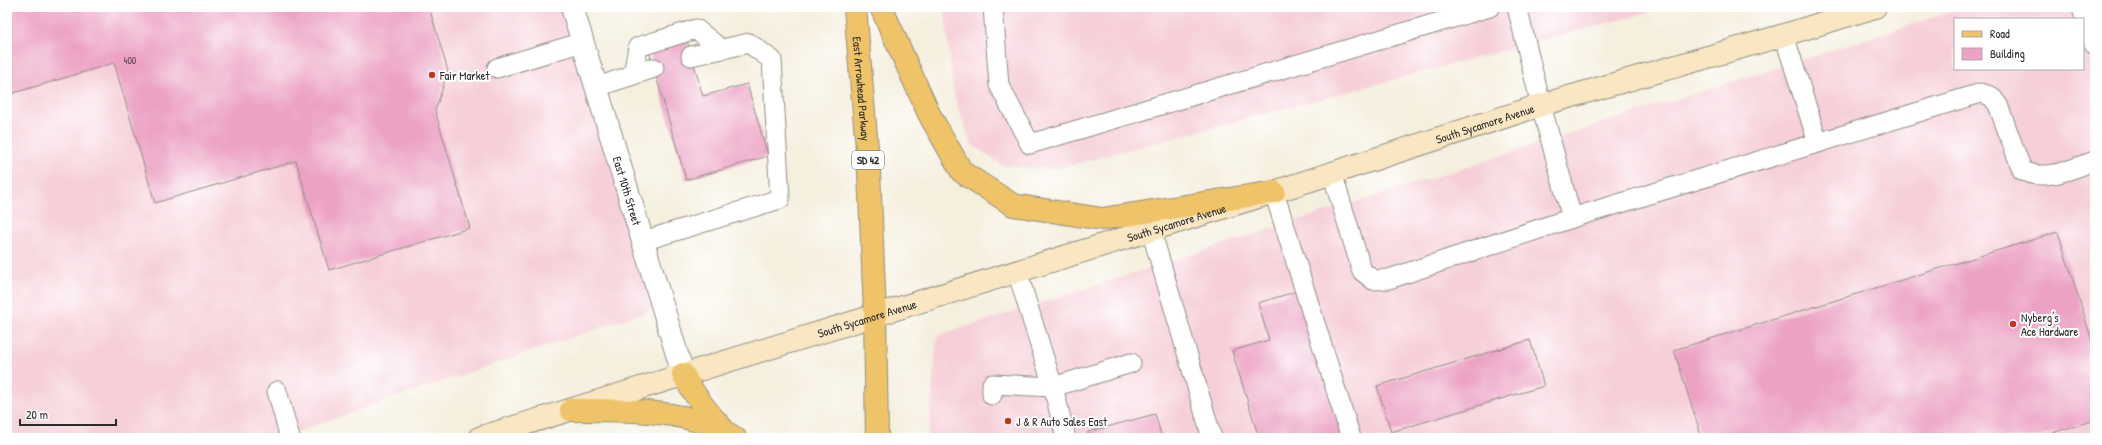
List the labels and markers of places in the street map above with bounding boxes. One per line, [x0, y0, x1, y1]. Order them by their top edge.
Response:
place label: Fair Market [439, 67, 490, 84]
marker: Fair Market [427, 70, 437, 80]
place label: Nyberg's Ace Hardware [2021, 309, 2079, 340]
marker: Nyberg's Ace Hardware [2008, 319, 2018, 329]
place label: J & R Auto Sales East [1016, 413, 1108, 430]
marker: J & R Auto Sales East [1003, 416, 1013, 426]

